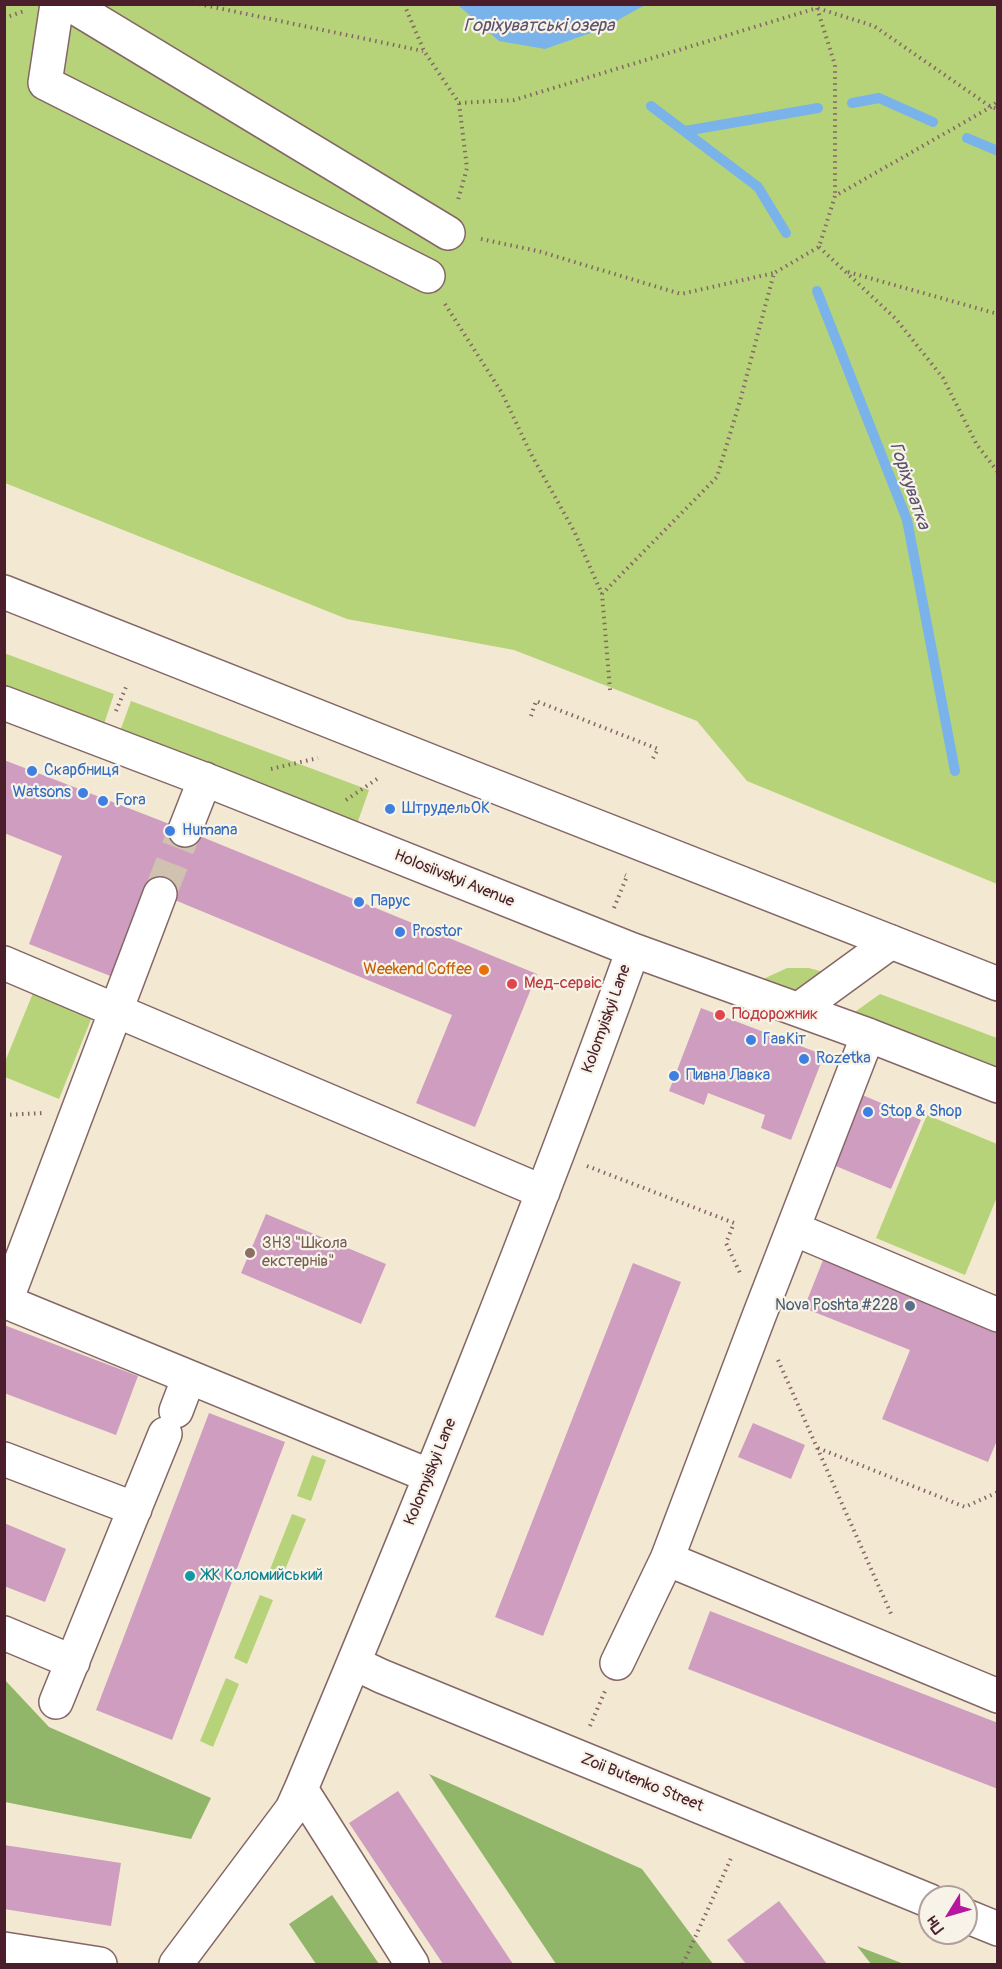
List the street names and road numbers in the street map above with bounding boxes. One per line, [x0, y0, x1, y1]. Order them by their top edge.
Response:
street label: Holosiivskyi Avenue [391, 846, 517, 912]
street label: Kolomyiskyi Lane [578, 962, 636, 1076]
street label: Kolomyiskyi Lane [401, 1416, 461, 1528]
street label: Zoii Butenko Street [578, 1750, 706, 1816]

